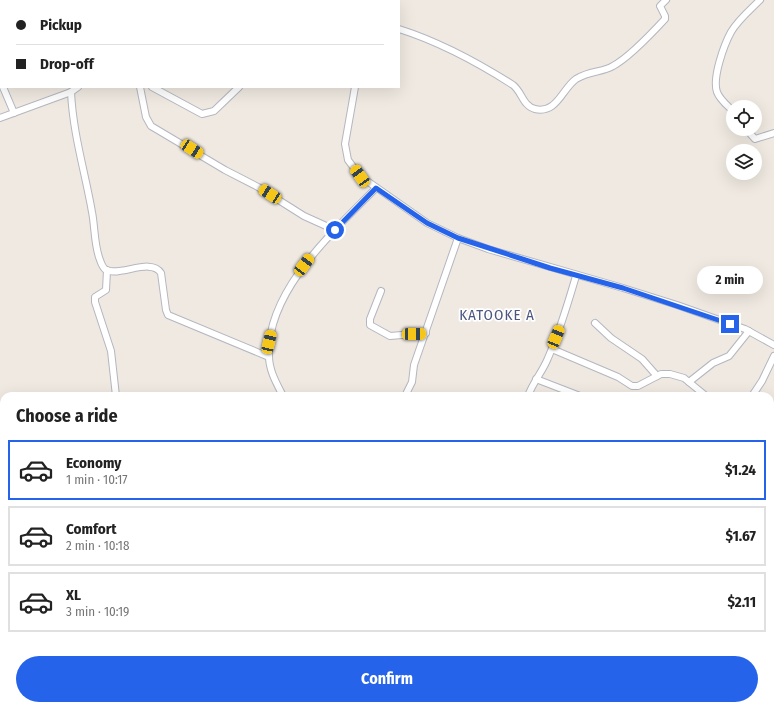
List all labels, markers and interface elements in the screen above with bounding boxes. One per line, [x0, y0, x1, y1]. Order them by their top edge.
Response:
text: Pickup [40, 16, 82, 34]
text: Drop-off [40, 55, 94, 73]
map controls [726, 100, 762, 180]
button: locate [726, 100, 762, 136]
car [179, 137, 205, 161]
button: layers [726, 144, 762, 180]
car [348, 163, 372, 189]
car [257, 182, 283, 206]
route start [326, 221, 344, 239]
car [292, 252, 316, 278]
callout: 2 min [697, 266, 763, 294]
text: 2 min [716, 272, 744, 287]
district label: KATOOKE A [459, 306, 535, 324]
route end [721, 315, 739, 333]
car [546, 324, 566, 350]
car [402, 328, 426, 340]
car [260, 329, 278, 355]
text: Choose a ride [16, 405, 118, 427]
icon: car [18, 452, 54, 488]
text: Economy [66, 454, 121, 472]
text: $1.24 [725, 461, 756, 479]
text: 1 min · 10:17 [66, 472, 128, 487]
icon: car [18, 518, 54, 554]
text: Comfort [66, 520, 117, 538]
text: $1.67 [725, 527, 756, 545]
text: 2 min · 10:18 [66, 538, 129, 553]
icon: car [18, 584, 54, 620]
text: XL [66, 586, 81, 604]
text: $2.11 [727, 593, 756, 611]
text: 3 min · 10:19 [66, 604, 129, 619]
button: Confirm [16, 656, 758, 702]

